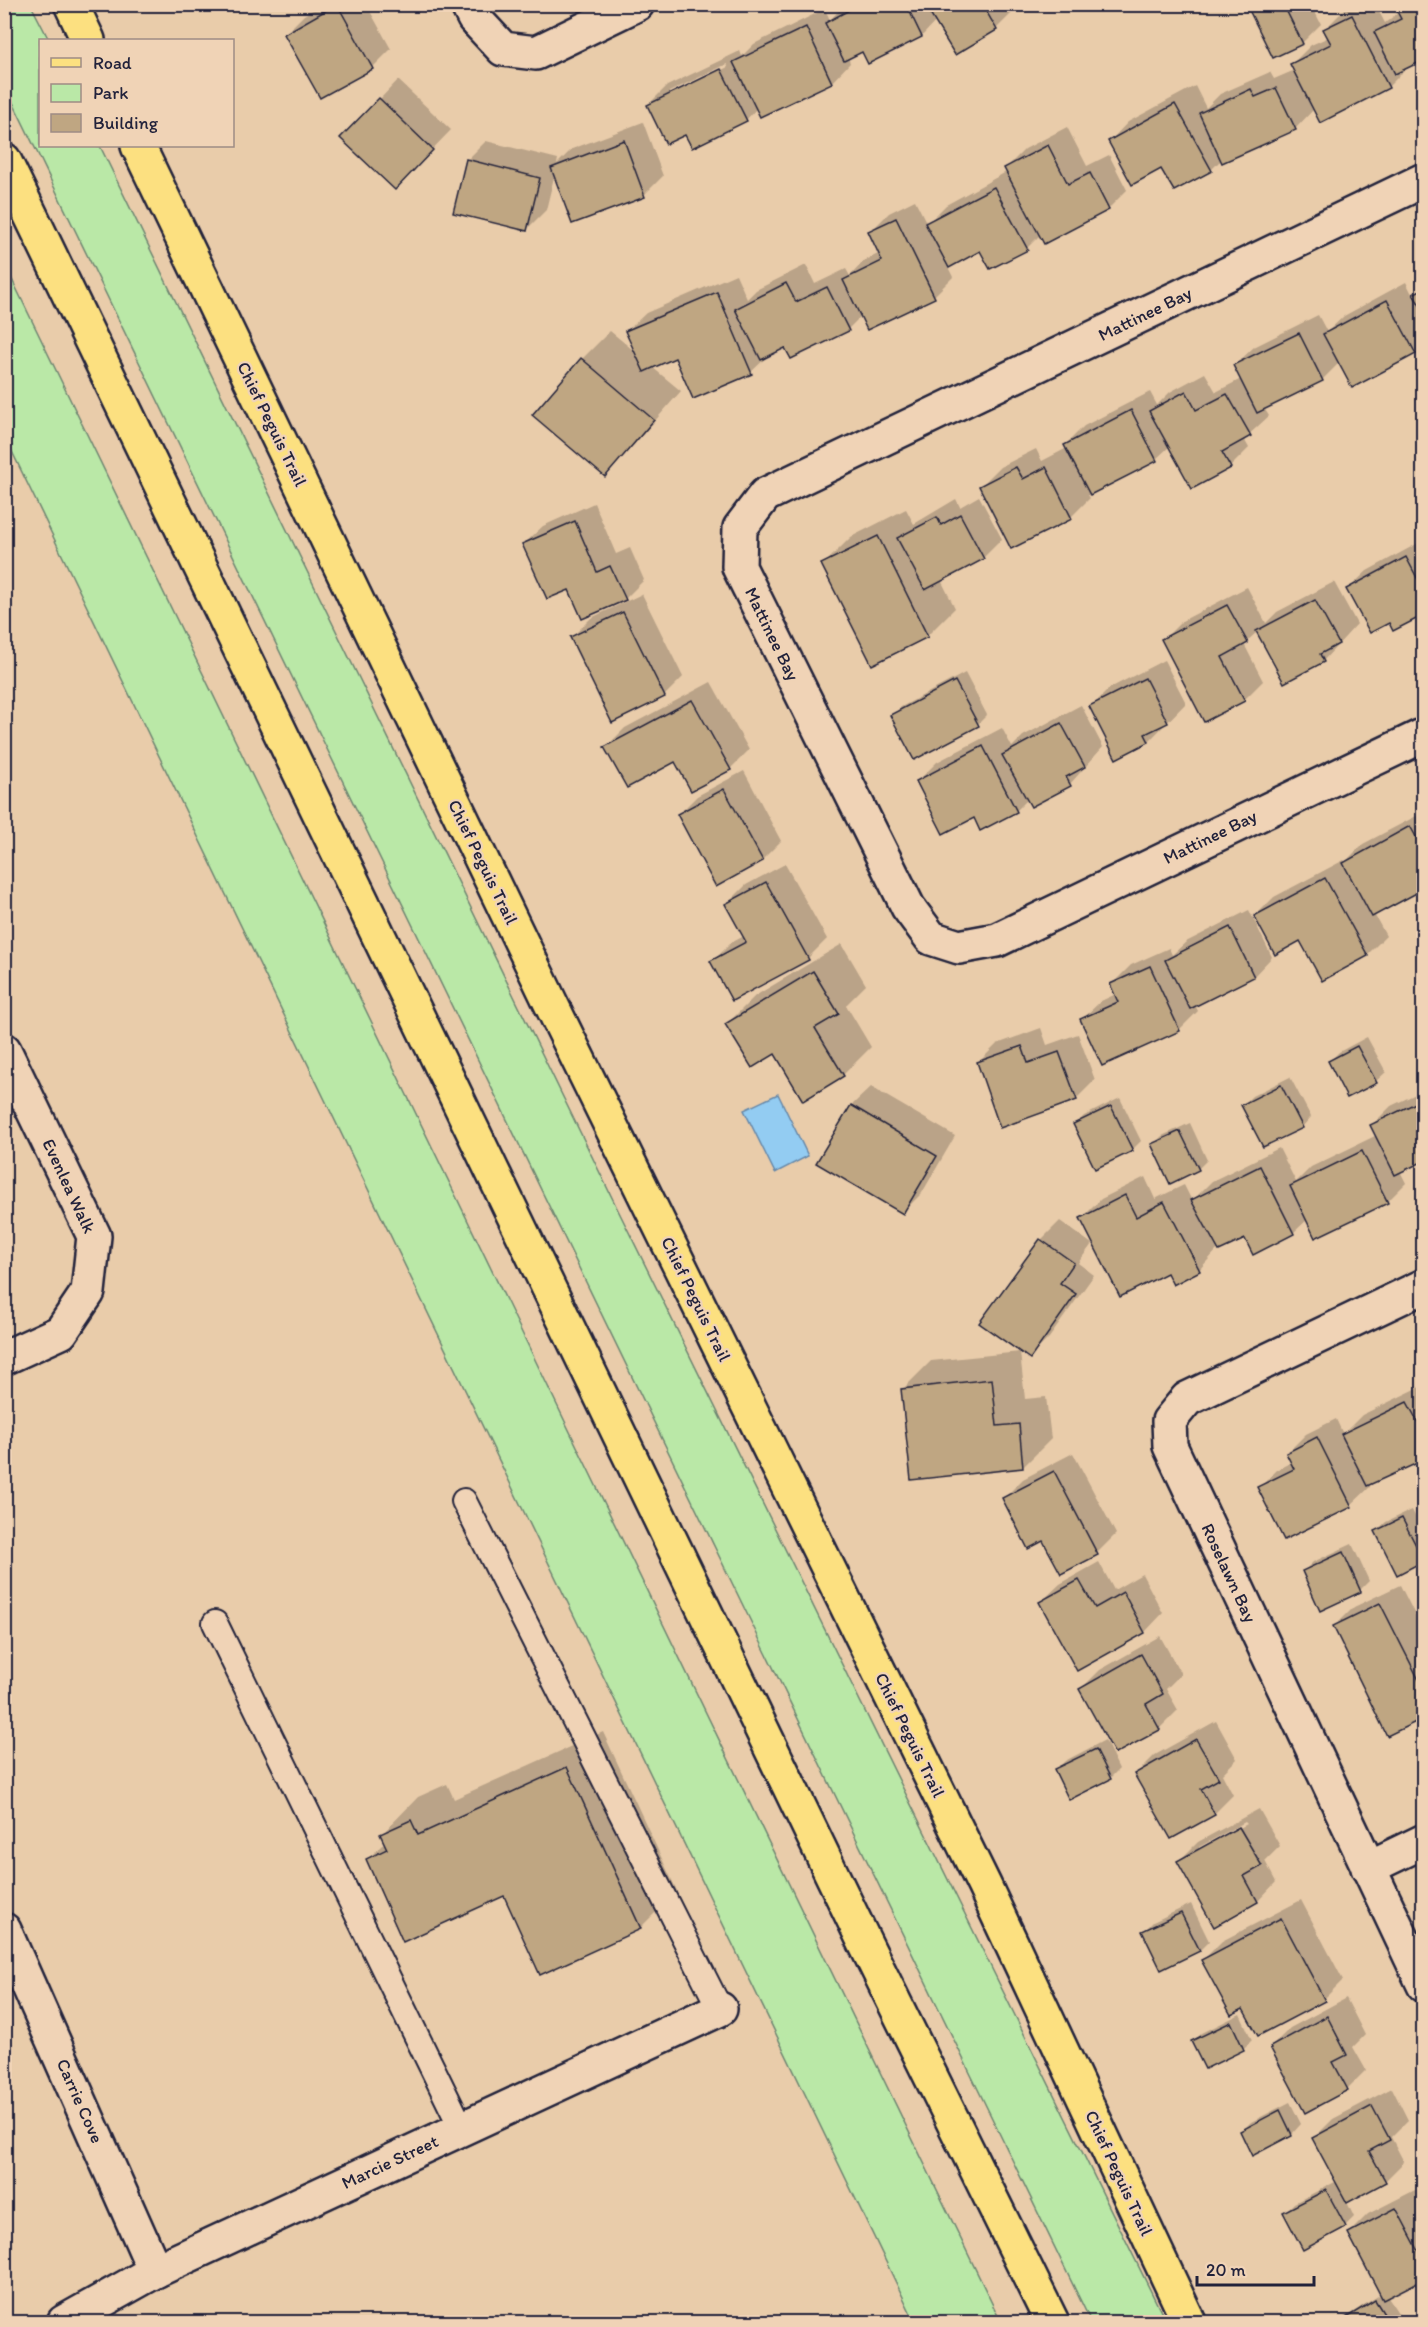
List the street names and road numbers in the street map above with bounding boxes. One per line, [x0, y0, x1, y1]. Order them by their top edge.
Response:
street label: Mattinee Bay [1095, 282, 1196, 346]
street label: Chief Peguis Trail [232, 358, 312, 490]
street label: Mattinee Bay [740, 584, 804, 685]
street label: Chief Peguis Trail [443, 796, 523, 928]
street label: Mattinee Bay [1160, 805, 1261, 869]
street label: Evenlea Walk [38, 1135, 100, 1237]
street label: Chief Peguis Trail [656, 1233, 736, 1365]
street label: Roselawn Bay [1196, 1520, 1262, 1627]
street label: Chief Peguis Trail [870, 1669, 950, 1801]
street label: Carrie Cove [52, 2055, 108, 2147]
street label: Chief Peguis Trail [1080, 2107, 1158, 2239]
street label: Marcie Street [338, 2130, 442, 2194]

